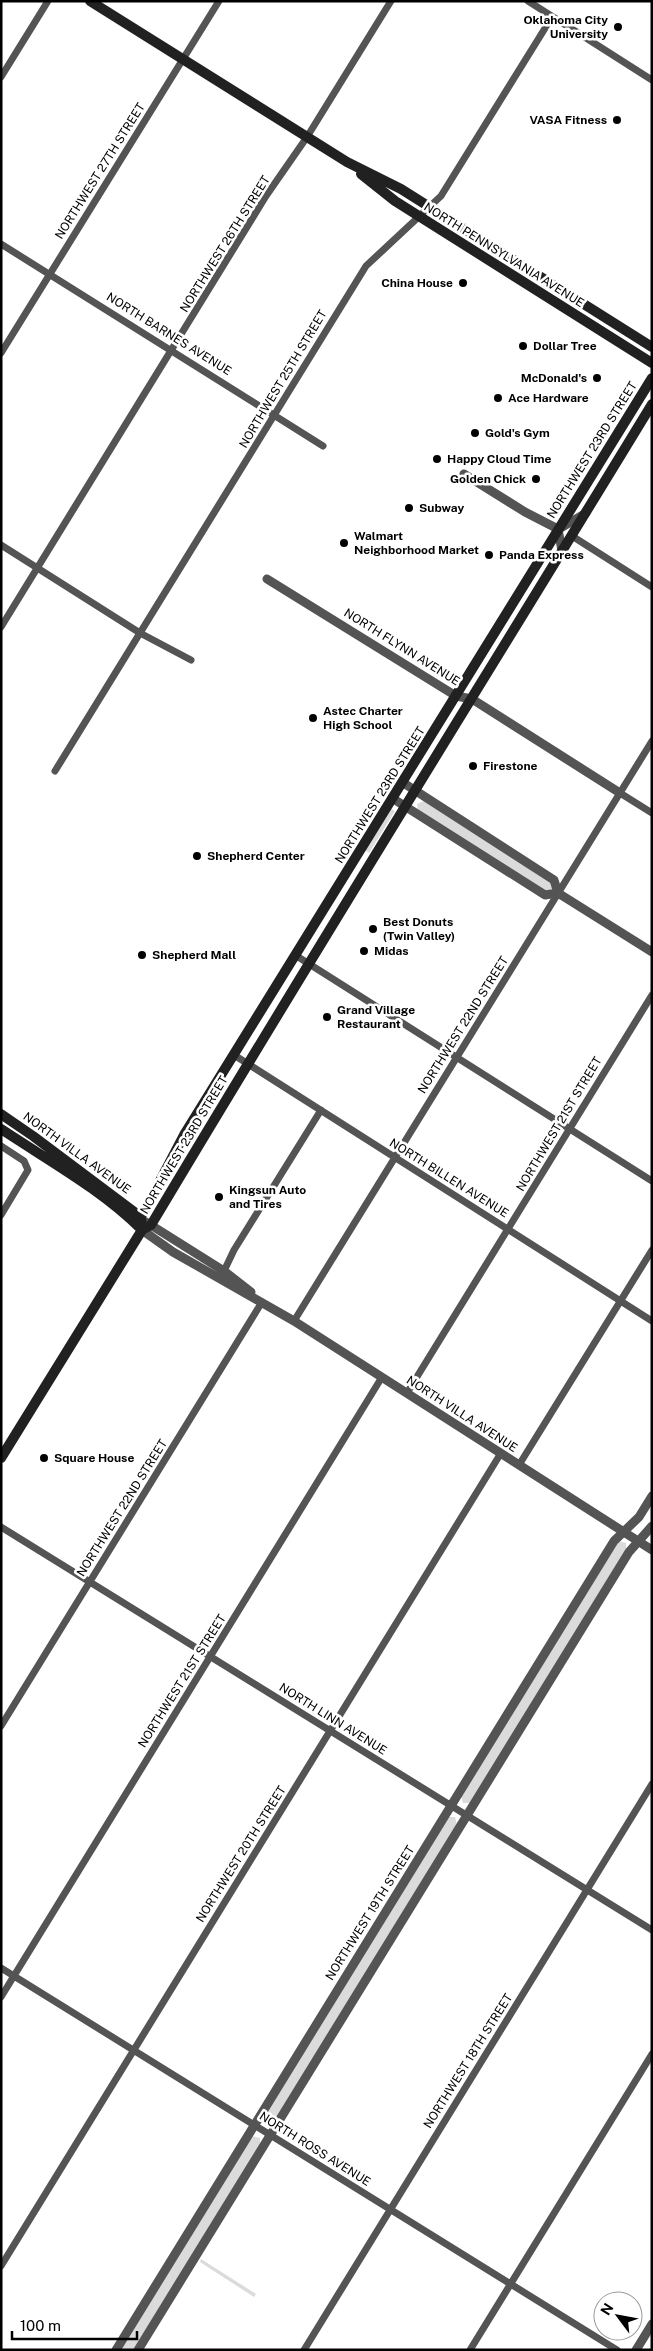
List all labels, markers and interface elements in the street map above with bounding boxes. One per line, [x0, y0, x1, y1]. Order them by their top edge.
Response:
place label: Oklahoma City University [524, 13, 608, 41]
marker: Oklahoma City University [612, 21, 624, 33]
street label: NORTHWEST 27TH STREET [52, 100, 148, 242]
place label: VASA Fitness [530, 113, 607, 127]
marker: VASA Fitness [611, 114, 623, 126]
street label: NORTHWEST 26TH STREET [177, 173, 273, 315]
street label: NORTH PENNSYLVANIA AVENUE [421, 200, 587, 310]
place label: China House [381, 276, 453, 290]
marker: China House [457, 277, 469, 289]
street label: NORTH BARNES AVENUE [104, 290, 234, 378]
street label: NORTHWEST 25TH STREET [236, 307, 330, 451]
place label: Dollar Tree [533, 339, 597, 353]
marker: Dollar Tree [517, 340, 529, 352]
place label: McDonald's [521, 371, 587, 385]
marker: McDonald's [591, 372, 603, 384]
street label: NORTHWEST 23RD STREET [544, 379, 640, 521]
place label: Ace Hardware [508, 391, 589, 405]
marker: Ace Hardware [492, 392, 504, 404]
place label: Gold's Gym [485, 426, 550, 440]
marker: Gold's Gym [469, 427, 481, 439]
place label: Happy Cloud Time [447, 452, 551, 466]
marker: Happy Cloud Time [431, 453, 443, 465]
place label: Golden Chick [450, 472, 526, 486]
marker: Golden Chick [530, 473, 542, 485]
place label: Subway [419, 501, 464, 515]
marker: Subway [403, 502, 415, 514]
place label: Walmart Neighborhood Market [354, 529, 479, 557]
marker: Walmart Neighborhood Market [338, 537, 350, 549]
place label: Panda Express [499, 548, 584, 562]
marker: Panda Express [483, 549, 495, 561]
street label: NORTH FLYNN AVENUE [341, 606, 463, 688]
place label: Astec Charter High School [323, 704, 403, 732]
marker: Astec Charter High School [307, 712, 319, 724]
street label: NORTHWEST 23RD STREET [332, 724, 428, 866]
place label: Firestone [483, 759, 538, 773]
marker: Firestone [467, 760, 479, 772]
place label: Shepherd Center [207, 849, 305, 863]
marker: Shepherd Center [191, 850, 203, 862]
place label: Best Donuts (Twin Valley) [383, 915, 455, 943]
marker: Best Donuts (Twin Valley) [367, 923, 379, 935]
place label: Midas [374, 944, 409, 958]
marker: Midas [358, 945, 370, 957]
place label: Shepherd Mall [152, 948, 236, 962]
marker: Shepherd Mall [136, 949, 148, 961]
street label: NORTHWEST 22ND STREET [415, 954, 511, 1096]
place label: Grand Village Restaurant [337, 1003, 415, 1031]
marker: Grand Village Restaurant [321, 1011, 333, 1023]
street label: NORTHWEST 21ST STREET [513, 1054, 605, 1194]
street label: NORTHWEST 23RD STREET [137, 1073, 231, 1217]
street label: NORTH VILLA AVENUE [21, 1109, 133, 1197]
street label: NORTH BILLEN AVENUE [387, 1136, 511, 1220]
place label: Kingsun Auto and Tires [229, 1183, 306, 1211]
marker: Kingsun Auto and Tires [213, 1191, 225, 1203]
street label: NORTH VILLA AVENUE [404, 1373, 520, 1455]
street label: NORTHWEST 22ND STREET [74, 1437, 170, 1579]
place label: Square House [54, 1451, 134, 1465]
marker: Square House [38, 1452, 50, 1464]
street label: NORTHWEST 21ST STREET [135, 1612, 229, 1750]
street label: NORTH LINN AVENUE [277, 1680, 389, 1758]
street label: NORTHWEST 20TH STREET [193, 1783, 289, 1925]
street label: NORTHWEST 19TH STREET [323, 1843, 417, 1983]
street label: NORTHWEST 18TH STREET [421, 1991, 515, 2131]
street label: NORTH ROSS AVENUE [257, 2109, 373, 2189]
north arrow [593, 2291, 643, 2341]
text: N [597, 2300, 617, 2318]
scale bar [12, 2308, 138, 2340]
text: 100 m [20, 2317, 61, 2334]

